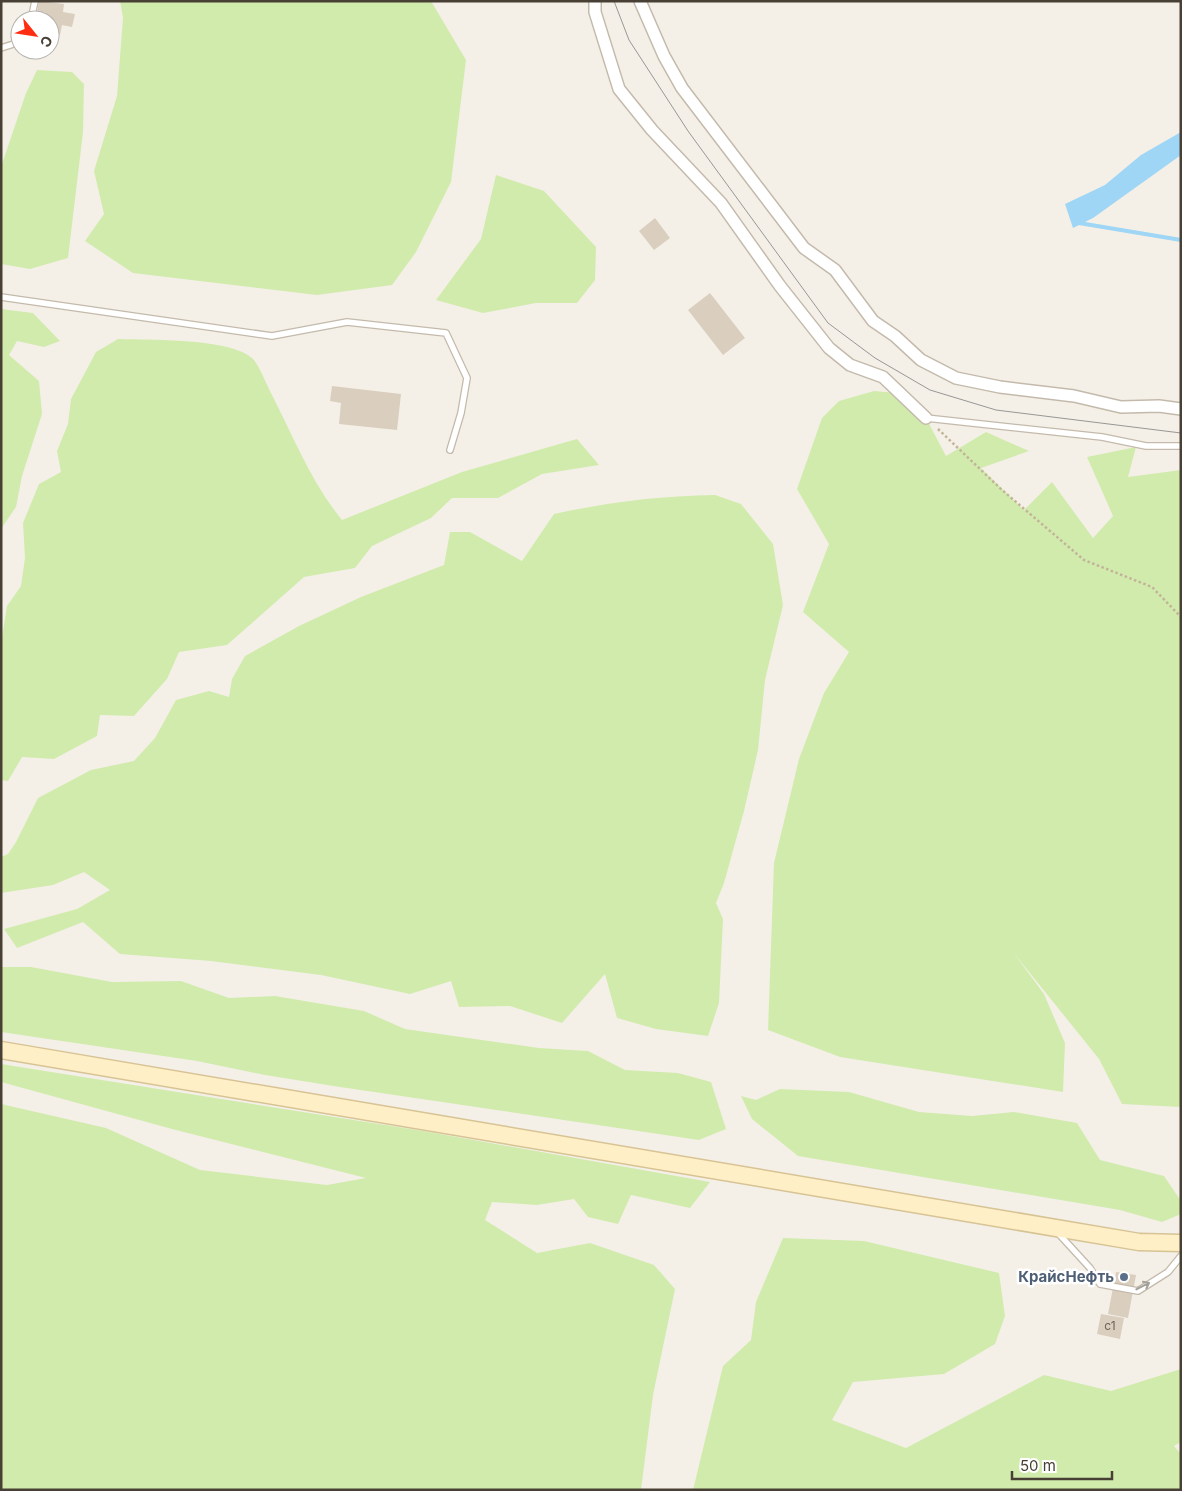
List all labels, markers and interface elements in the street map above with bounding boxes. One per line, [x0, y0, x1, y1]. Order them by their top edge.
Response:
north arrow [10, 10, 60, 60]
text: С [37, 33, 57, 50]
place label: КрайсНефть [1018, 1267, 1114, 1286]
marker: КрайсНефть [1118, 1271, 1130, 1283]
one-way arrow [1136, 1281, 1151, 1291]
house number: с1 [1104, 1318, 1116, 1333]
scale bar [1012, 1448, 1112, 1480]
text: 50 m [1020, 1456, 1056, 1475]

